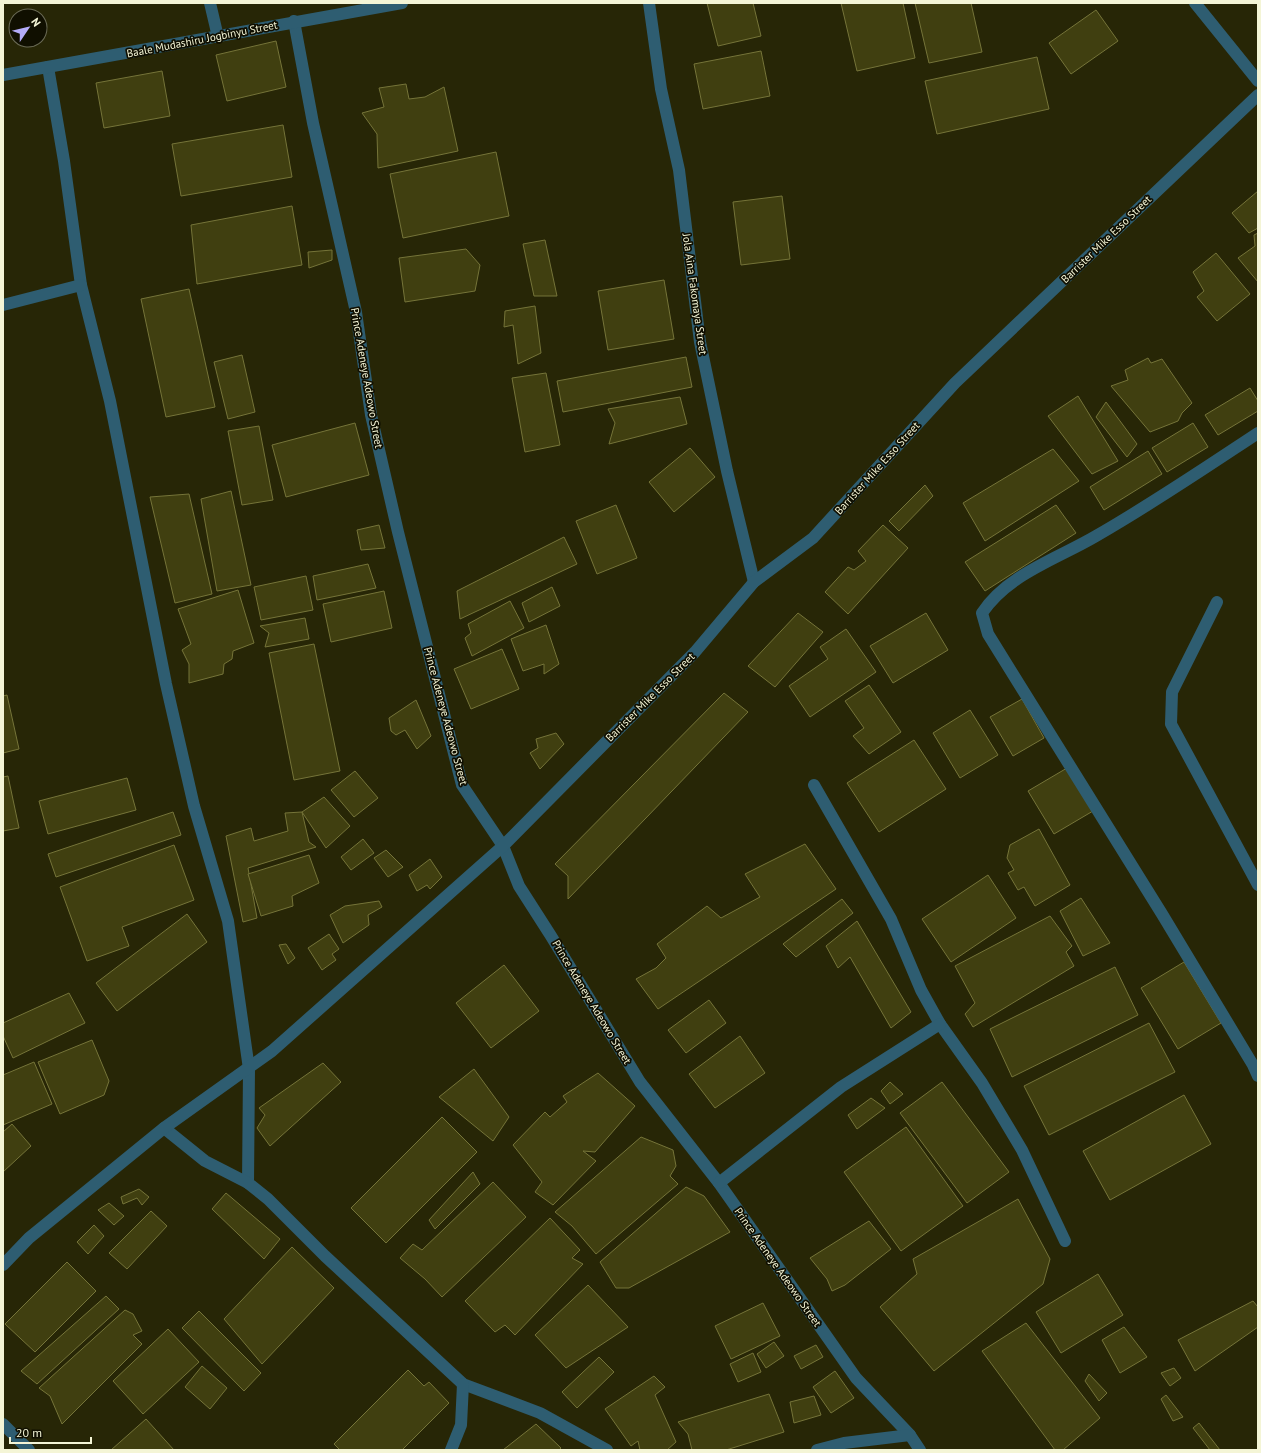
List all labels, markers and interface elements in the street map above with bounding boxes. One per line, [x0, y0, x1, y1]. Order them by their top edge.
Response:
north arrow [8, 8, 48, 48]
text: N [28, 15, 44, 29]
street label: Baale Mudashiru Jogbinyu Street [125, 17, 279, 60]
street label: Barrister Mike Esso Street [1058, 192, 1154, 286]
street label: Jola Aina Fakomaya Street [679, 231, 710, 356]
street label: Prince Adeneye Adeowo Street [348, 307, 386, 450]
street label: Barrister Mike Esso Street [832, 418, 923, 517]
street label: Prince Adeneye Adeowo Street [421, 645, 471, 787]
street label: Barrister Mike Esso Street [603, 649, 698, 744]
street label: Prince Adeneye Adeowo Street [549, 937, 635, 1067]
street label: Prince Adeneye Adeowo Street [731, 1205, 825, 1330]
scale bar [10, 1419, 91, 1445]
text: 20 m [16, 1425, 42, 1440]

